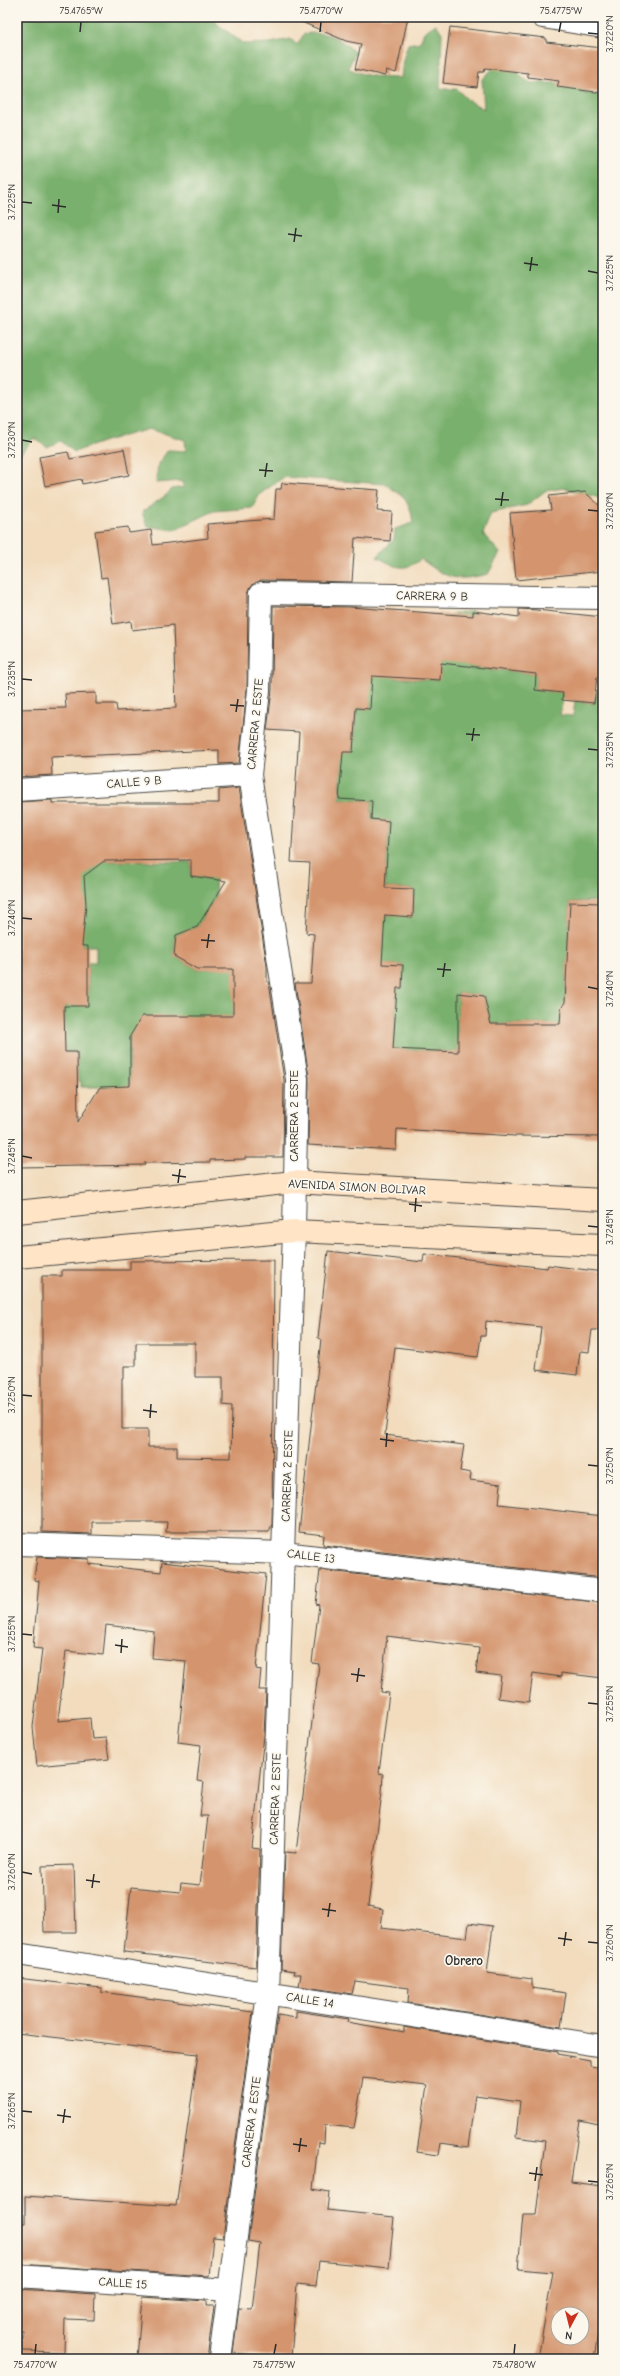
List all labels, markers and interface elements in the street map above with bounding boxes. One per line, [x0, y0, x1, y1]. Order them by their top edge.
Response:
text: 75.4765°W [59, 5, 103, 17]
text: 75.4770°W [299, 5, 343, 17]
text: 75.4775°W [540, 5, 583, 17]
text: 3.7220°N [604, 16, 616, 52]
text: 3.7225°N [6, 184, 18, 220]
text: 3.7225°N [604, 255, 616, 291]
text: 3.7230°N [6, 422, 18, 458]
text: 3.7230°N [604, 493, 616, 529]
street label: CARRERA 9 B [396, 588, 468, 604]
text: 3.7235°N [6, 661, 18, 697]
street label: CARRERA 2 ESTE [244, 678, 266, 770]
text: 3.7235°N [604, 732, 616, 768]
street label: CALLE 9 B [106, 773, 162, 791]
text: 3.7240°N [6, 900, 18, 936]
text: 3.7240°N [604, 971, 616, 1007]
street label: CARRERA 2 ESTE [287, 1070, 301, 1162]
text: 3.7245°N [6, 1138, 18, 1174]
street label: AVENIDA SIMON BOLIVAR [288, 1176, 426, 1198]
text: 3.7245°N [604, 1209, 616, 1245]
text: 3.7250°N [6, 1376, 18, 1414]
street label: CARRERA 2 ESTE [278, 1430, 296, 1522]
text: 3.7250°N [604, 1447, 616, 1485]
street label: CALLE 13 [286, 1546, 336, 1566]
text: 3.7255°N [6, 1616, 18, 1652]
text: 3.7255°N [604, 1686, 616, 1722]
street label: CARRERA 2 ESTE [266, 1753, 284, 1845]
text: 3.7260°N [6, 1853, 18, 1891]
text: 3.7260°N [604, 1924, 616, 1962]
district label: Obrero [445, 1953, 483, 1968]
street label: CALLE 14 [285, 1989, 335, 2011]
street label: CARRERA 2 ESTE [238, 2076, 264, 2168]
text: 3.7265°N [6, 2093, 18, 2129]
text: 3.7265°N [604, 2164, 616, 2200]
street label: CALLE 15 [98, 2274, 148, 2292]
north arrow [550, 2306, 590, 2346]
text: N [564, 2329, 573, 2342]
text: 75.4770°W [13, 2359, 57, 2371]
text: 75.4775°W [253, 2359, 296, 2371]
text: 75.4780°W [492, 2359, 536, 2371]

